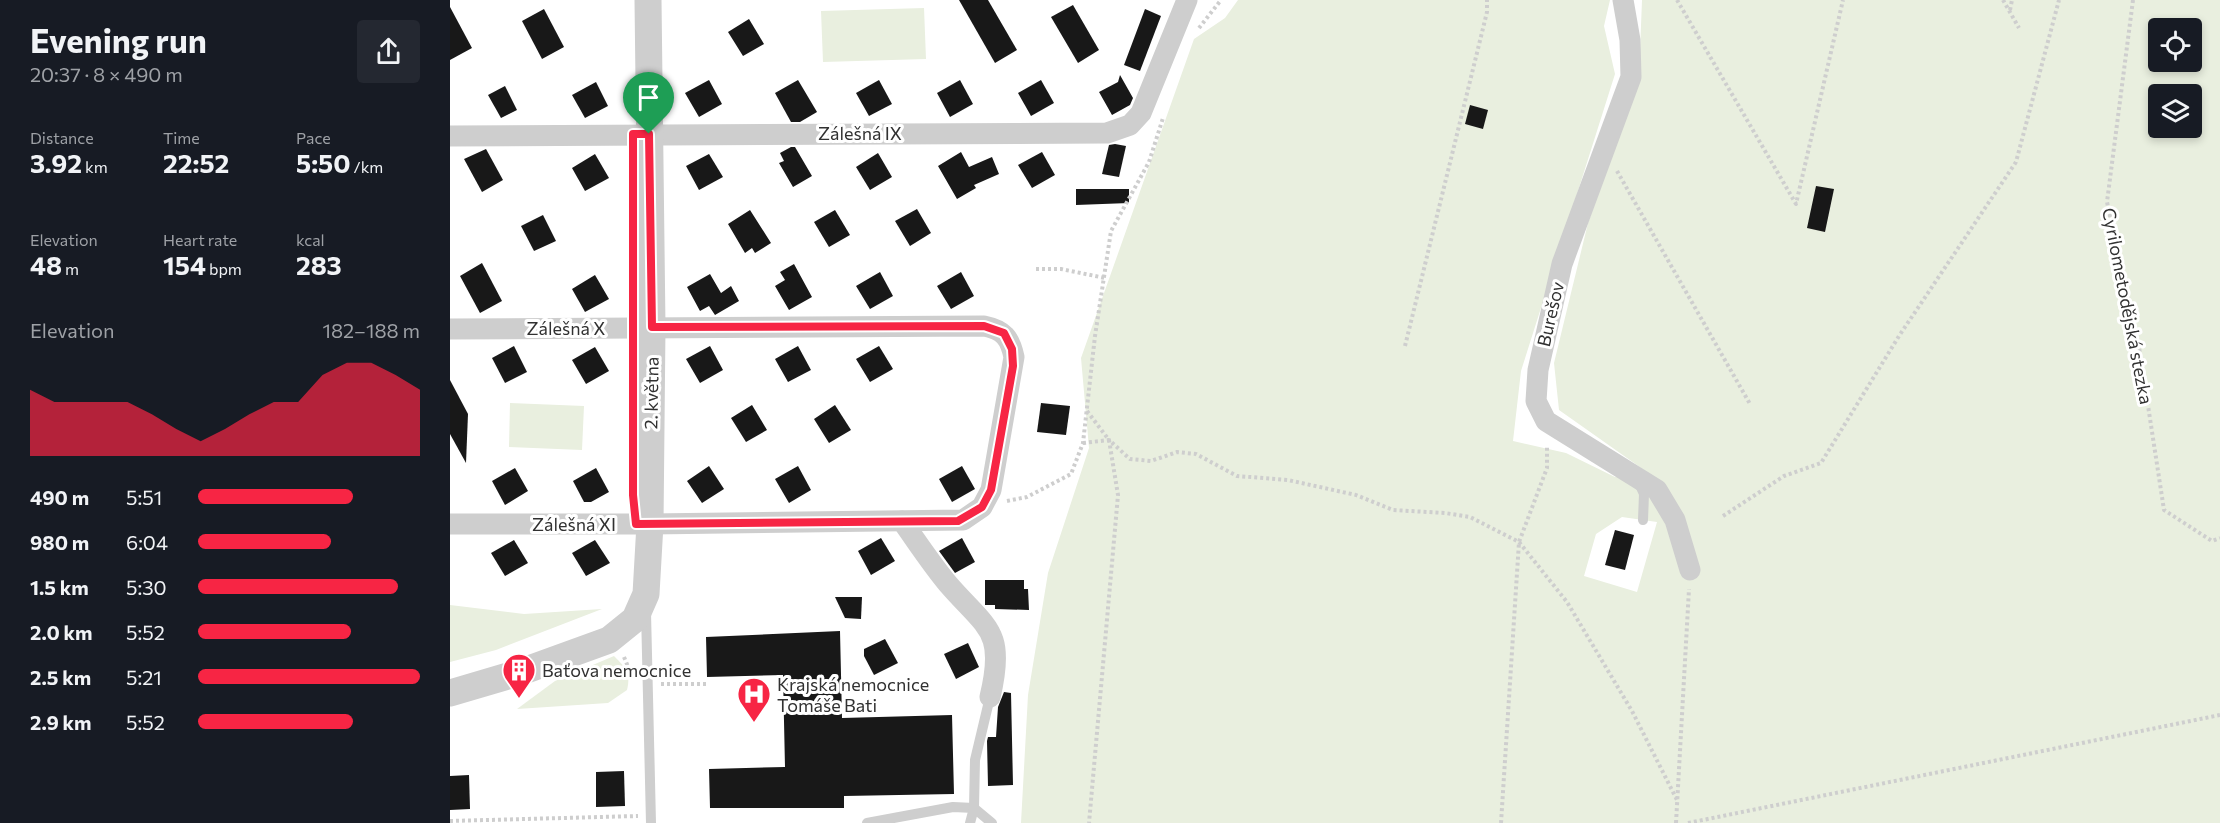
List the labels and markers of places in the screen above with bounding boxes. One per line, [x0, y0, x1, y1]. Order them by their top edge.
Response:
pin [623, 72, 674, 134]
building icon: Baťova nemocnice [501, 652, 537, 699]
place label: Baťova nemocnice [542, 659, 691, 681]
place label: Krajská nemocnice Tomáše Bati [777, 673, 929, 716]
hospital icon: Krajská nemocnice Tomáše Bati [736, 676, 772, 723]

